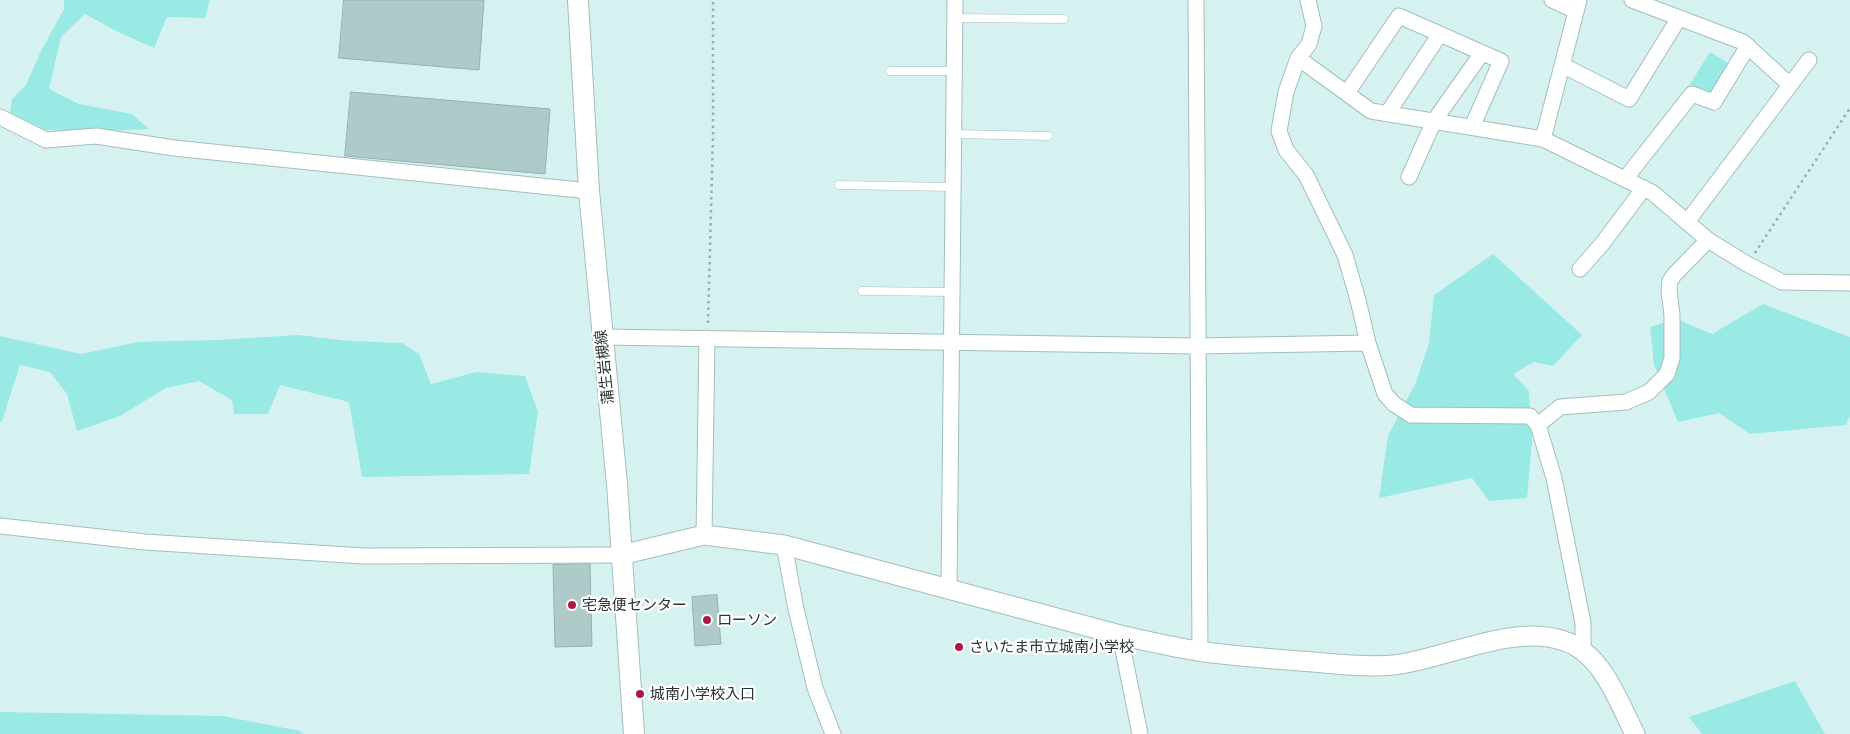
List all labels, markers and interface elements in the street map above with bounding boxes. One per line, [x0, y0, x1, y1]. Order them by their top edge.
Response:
street label: 蒲生岩槻線 [592, 329, 618, 405]
place label: 宅急便センター [582, 596, 687, 614]
marker: 宅急便センター [566, 599, 578, 611]
place label: ローソン [717, 611, 777, 629]
marker: ローソン [701, 614, 713, 626]
place label: さいたま市立城南小学校 [969, 638, 1134, 656]
marker: さいたま市立城南小学校 [953, 641, 965, 653]
place label: 城南小学校入口 [650, 685, 755, 703]
marker: 城南小学校入口 [634, 688, 646, 700]

